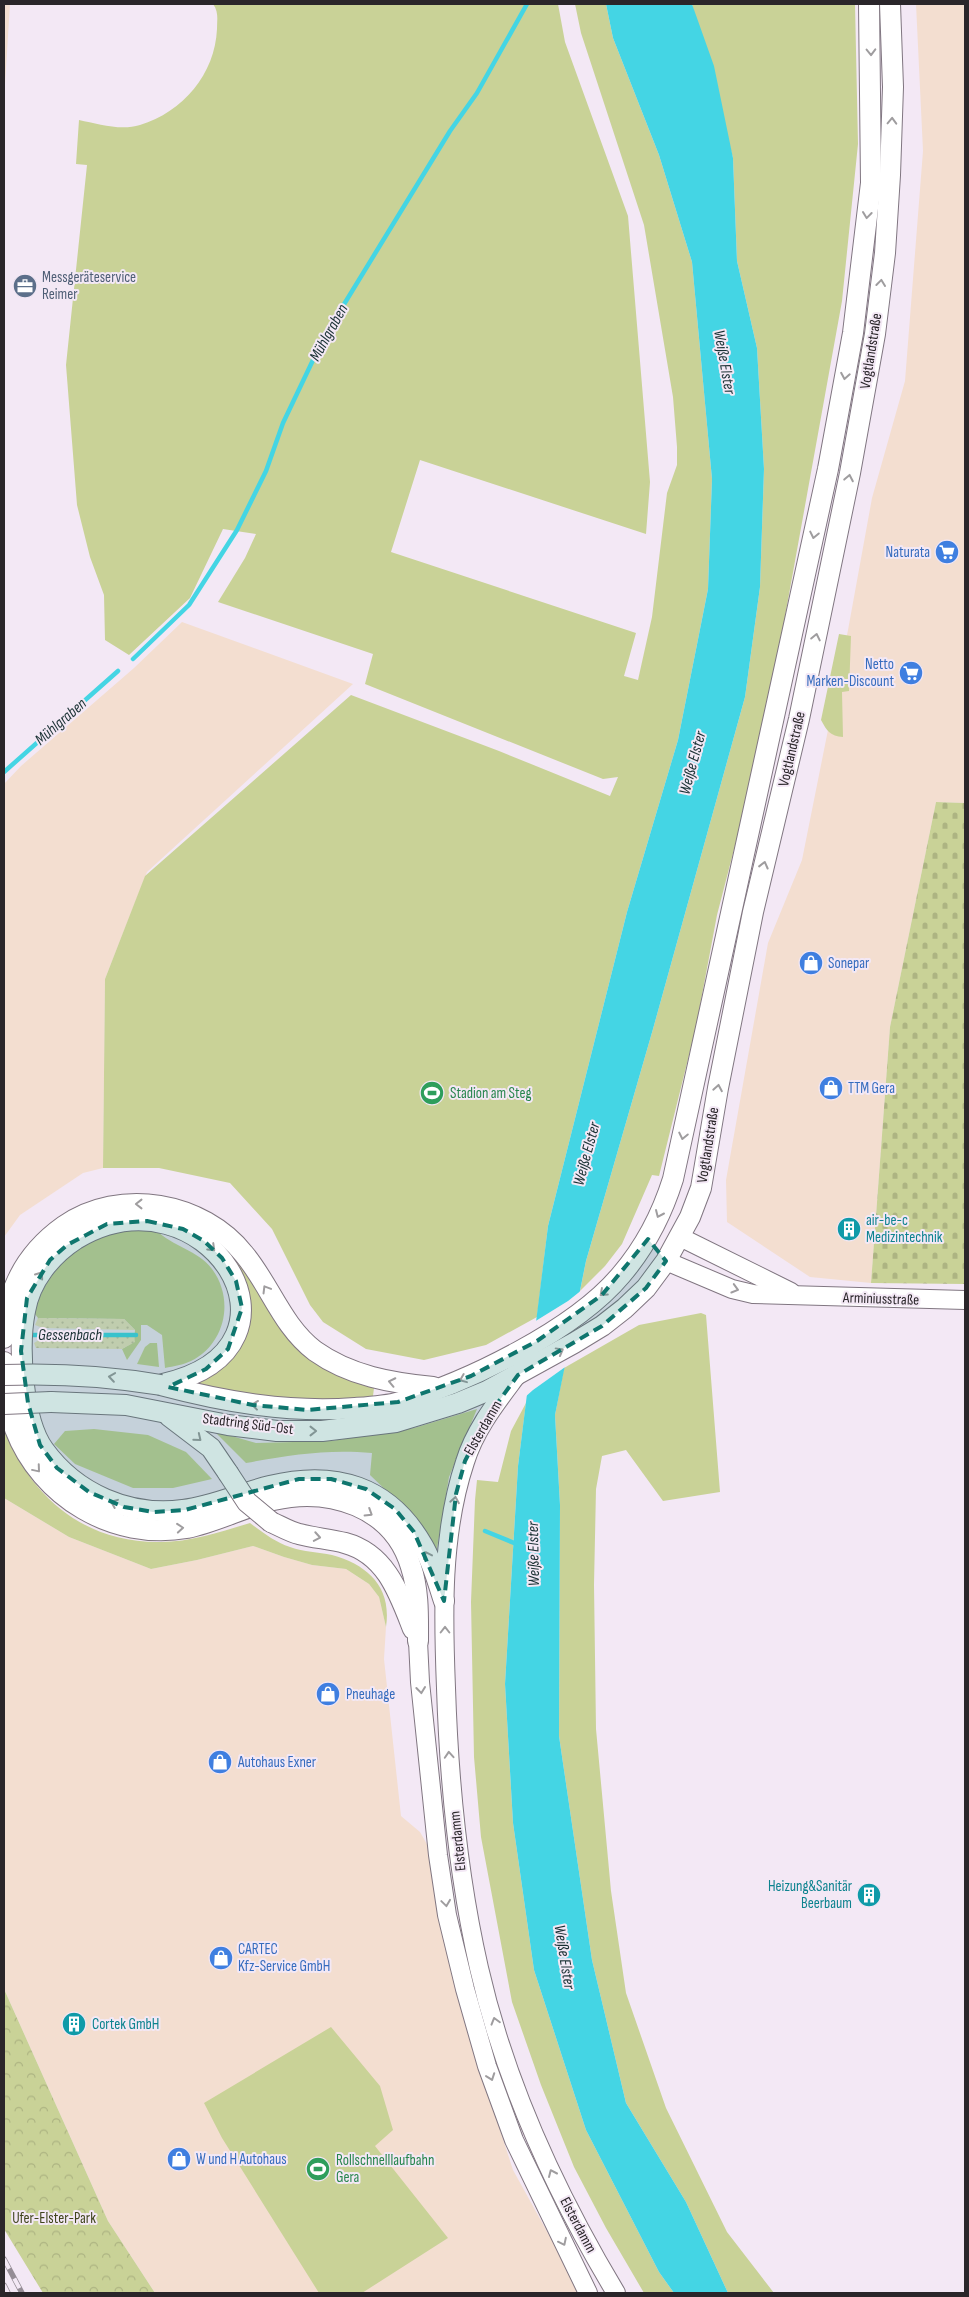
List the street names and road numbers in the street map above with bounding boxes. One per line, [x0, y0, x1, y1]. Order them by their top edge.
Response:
street label: Vogtlandstraße [856, 312, 886, 390]
street label: Vogtlandstraße [774, 710, 810, 788]
street label: Vogtlandstraße [693, 1106, 723, 1184]
street label: Arminiusstraße [842, 1288, 919, 1310]
street label: Elsterdamm [460, 1397, 506, 1459]
street label: Stadtring Süd-Ost [202, 1409, 295, 1439]
street label: Elsterdamm [445, 1810, 471, 1872]
street label: Elsterdamm [555, 2194, 601, 2256]

